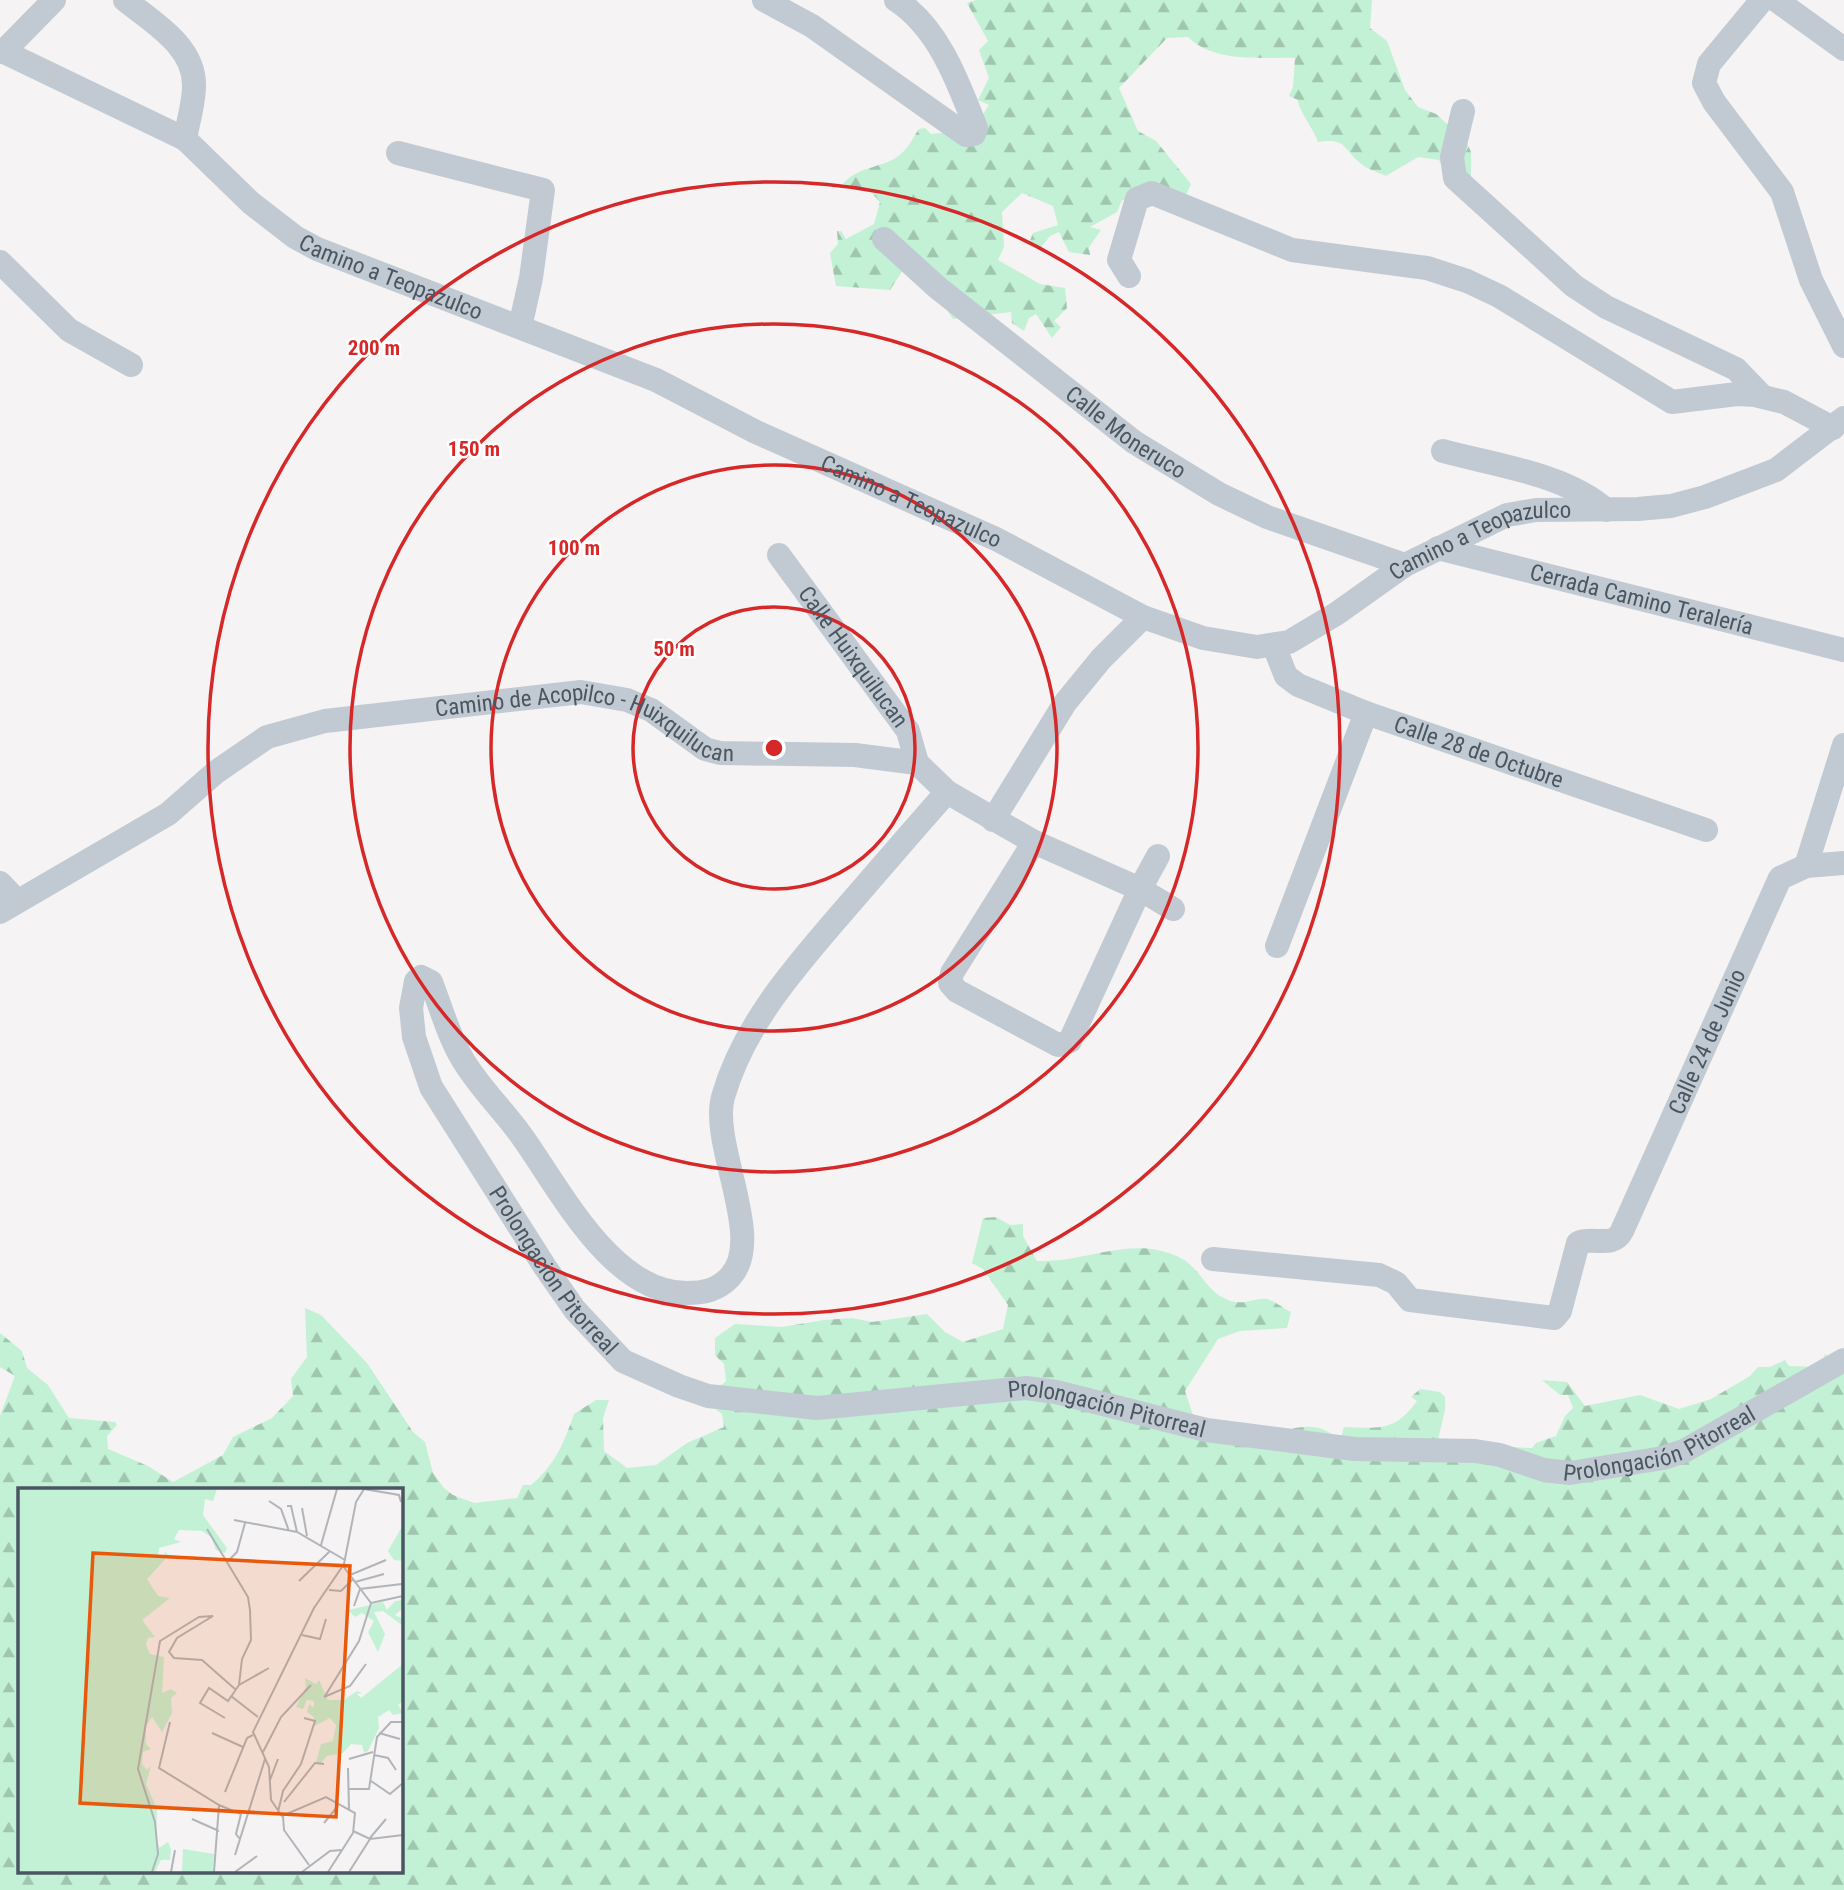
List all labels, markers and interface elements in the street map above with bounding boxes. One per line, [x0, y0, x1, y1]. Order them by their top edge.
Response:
street label: Camino a Teopazulco [294, 229, 486, 326]
text: 200 m [348, 336, 400, 360]
street label: Calle Moneruco [1060, 380, 1191, 485]
text: 150 m [448, 437, 500, 461]
street label: Camino a Teopazulco [817, 450, 1005, 554]
street label: Camino a Teopazulco [1384, 497, 1571, 586]
text: 100 m [548, 536, 600, 560]
street label: Cerrada Camino Teralería [1527, 559, 1756, 641]
street label: Calle Huixquilucan [792, 581, 914, 733]
text: 50 m [653, 637, 695, 661]
street label: Camino de Acopilco - Huixquilucan [434, 679, 734, 767]
street label: Calle 28 de Octubre [1390, 711, 1567, 794]
centre of rings [762, 736, 786, 760]
street label: Calle 24 de Junio [1663, 965, 1752, 1119]
street label: Prolongación Pitorreal [483, 1181, 623, 1361]
street label: Prolongación Pitorreal [1006, 1375, 1208, 1443]
street label: Prolongación Pitorreal [1562, 1400, 1760, 1488]
inset map [18, 1488, 402, 1872]

